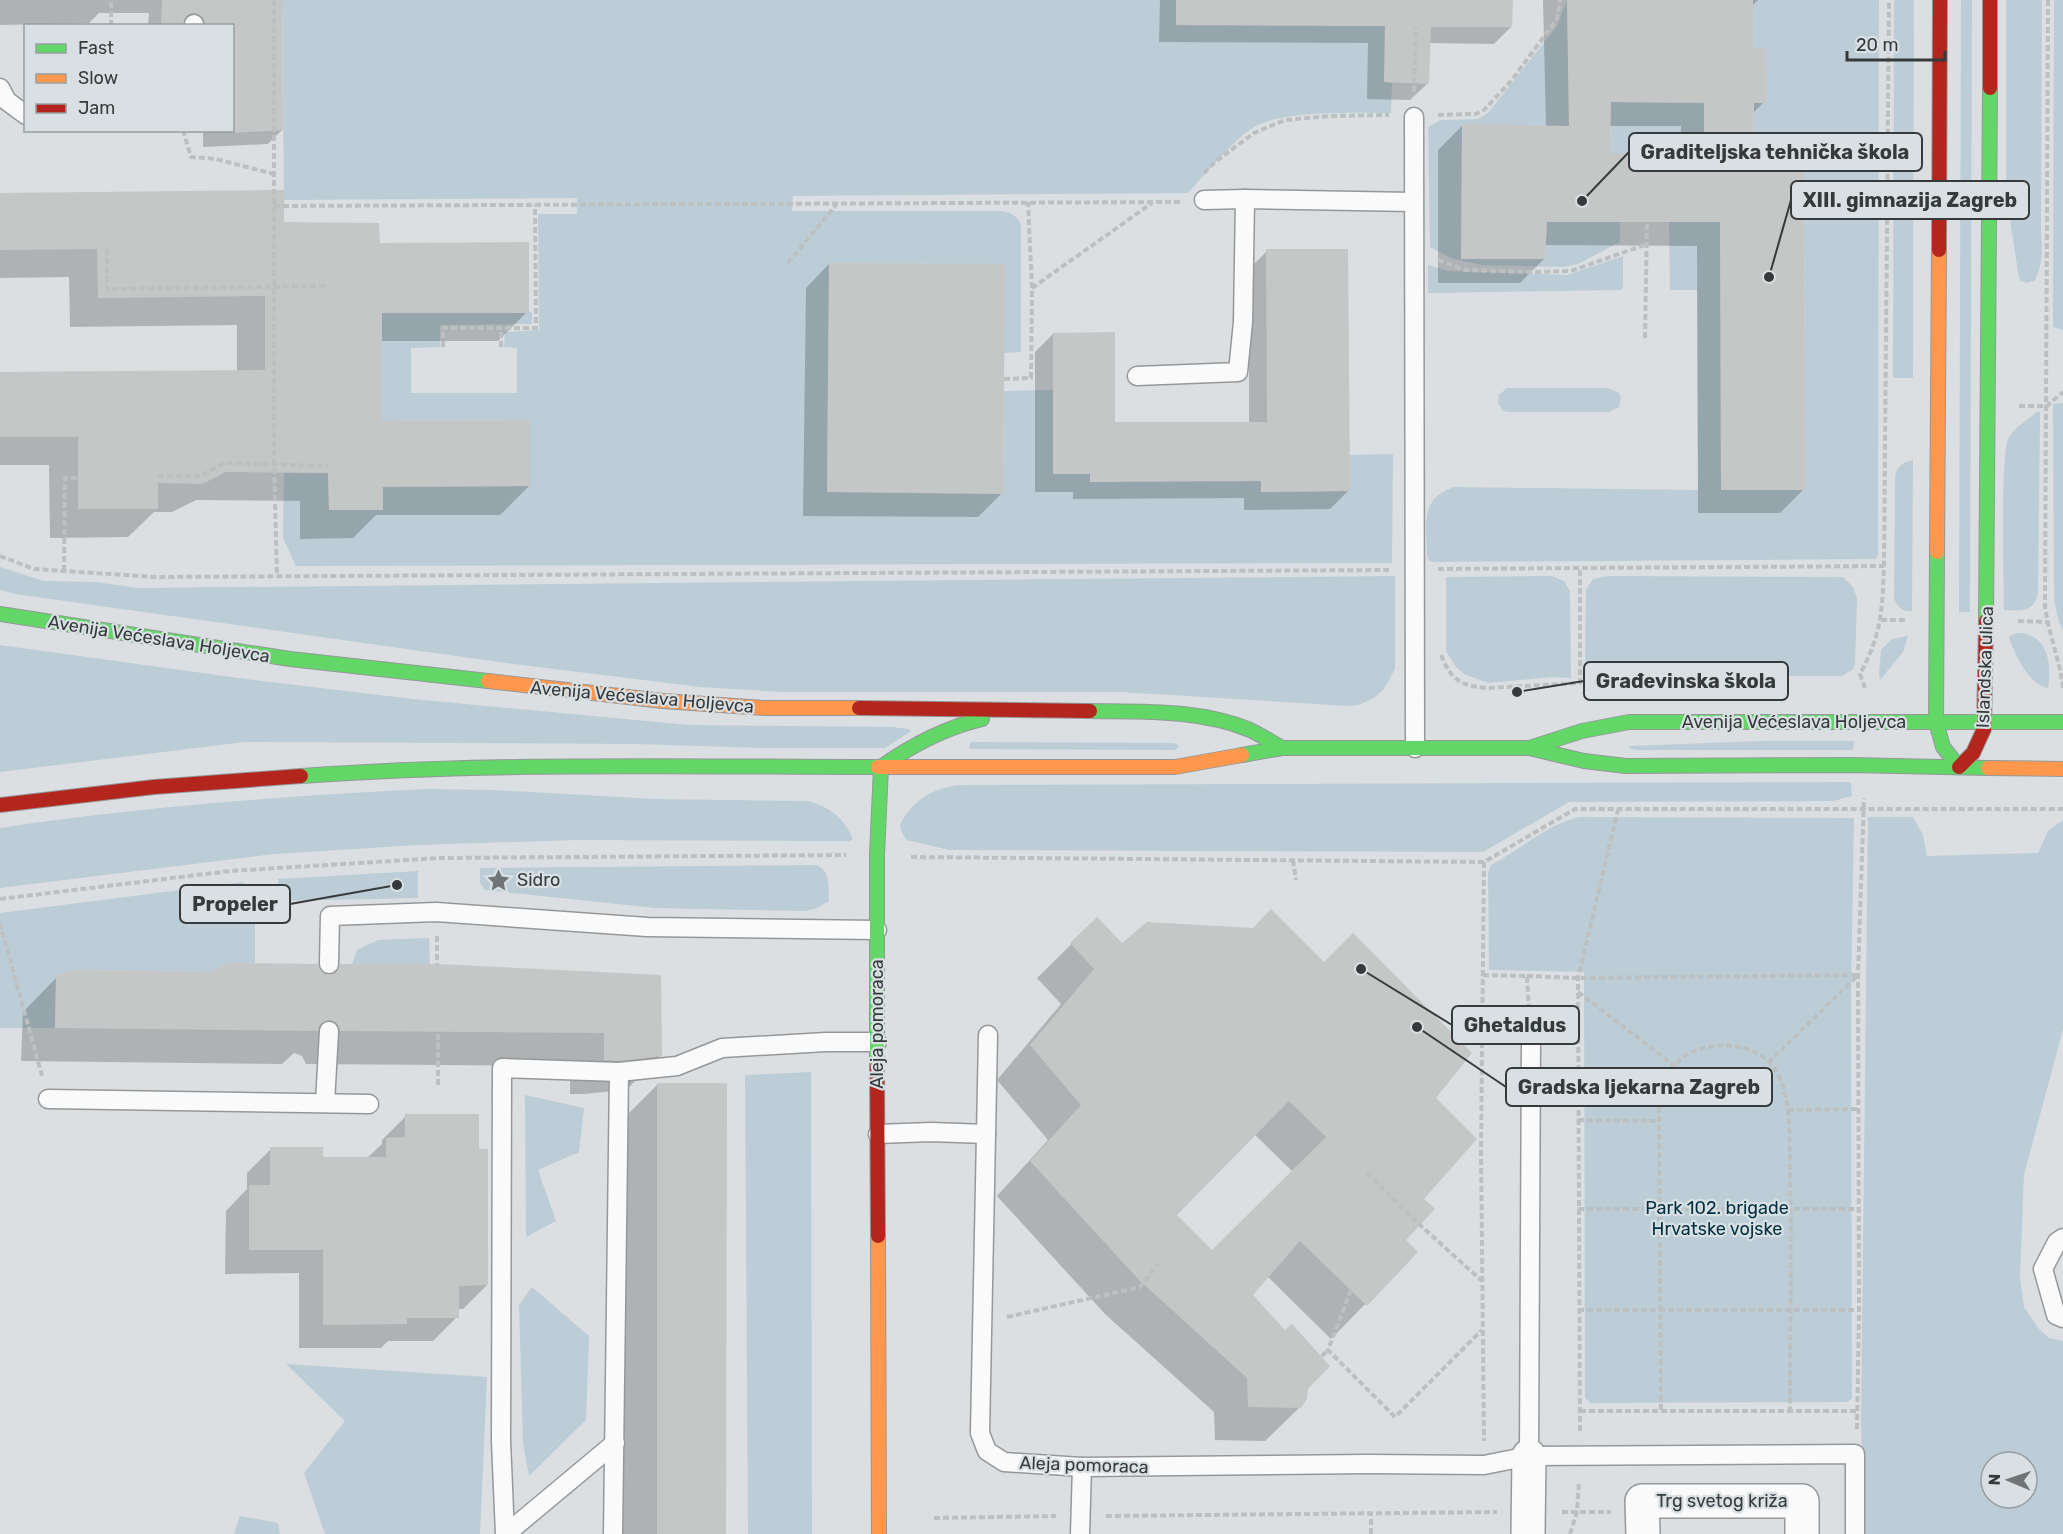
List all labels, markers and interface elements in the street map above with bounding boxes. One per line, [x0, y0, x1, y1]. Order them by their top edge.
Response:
legend [24, 24, 234, 132]
scale bar [1847, 24, 1944, 62]
text: 20 m [1856, 34, 1898, 56]
text: Fast [78, 37, 114, 59]
text: Slow [78, 67, 118, 89]
text: Jam [78, 97, 115, 119]
callout: Graditeljska tehnička škola [1629, 133, 1922, 171]
text: Graditeljska tehnička škola [1641, 140, 1909, 164]
callout: XIII. gimnazija Zagreb [1791, 181, 2029, 219]
text: XIII. gimnazija Zagreb [1803, 188, 2017, 212]
street label: Islandska ulica [1972, 606, 1998, 728]
street label: Avenija Većeslava Holjevca [46, 611, 272, 667]
callout: Građevinska škola [1584, 662, 1788, 700]
text: Građevinska škola [1596, 669, 1776, 693]
street label: Avenija Većeslava Holjevca [529, 676, 755, 718]
street label: Avenija Većeslava Holjevca [1682, 711, 1906, 733]
place icon: Sidro [486, 867, 512, 893]
place label: Sidro [517, 869, 560, 891]
callout: Propeler [180, 885, 290, 923]
text: Propeler [192, 892, 278, 916]
street label: Aleja pomoraca [866, 959, 888, 1089]
callout: Ghetaldus [1452, 1006, 1579, 1044]
text: Ghetaldus [1464, 1013, 1566, 1037]
callout: Gradska ljekarna Zagreb [1506, 1068, 1772, 1106]
text: Gradska ljekarna Zagreb [1518, 1075, 1760, 1099]
park label: Park 102. brigade Hrvatske vojske [1645, 1197, 1789, 1240]
north arrow [1979, 1450, 2039, 1510]
street label: Aleja pomoraca [1019, 1452, 1149, 1478]
text: N [1985, 1473, 2004, 1486]
street label: Trg svetog križa [1656, 1490, 1788, 1512]

